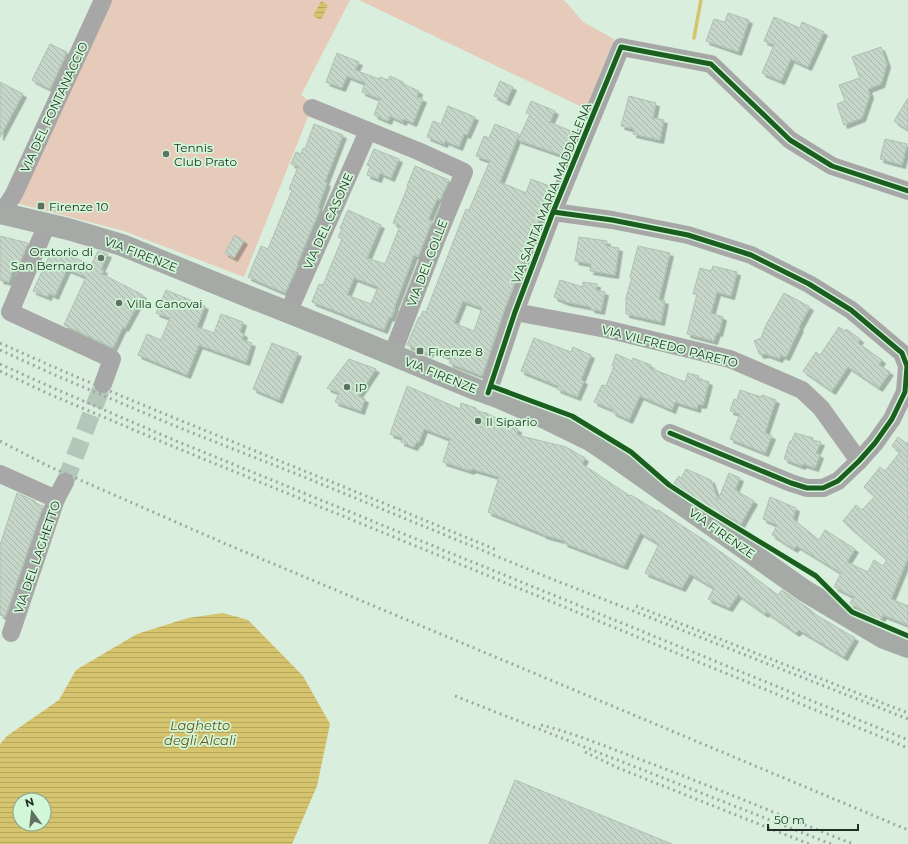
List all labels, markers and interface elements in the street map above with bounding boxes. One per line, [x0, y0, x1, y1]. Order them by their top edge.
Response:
street label: VIA DEL FONTANACCIO [17, 39, 91, 175]
street label: VIA SANTA MARIA MADDALENA [508, 100, 594, 286]
place label: Tennis Club Prato [174, 140, 237, 169]
marker: Tennis Club Prato [161, 149, 171, 159]
street label: VIA DEL CASONE [300, 171, 356, 271]
place label: Firenze 10 [49, 199, 109, 214]
marker: Firenze 10 [36, 201, 46, 211]
street label: VIA DEL COLLE [404, 217, 450, 309]
street label: VIA FIRENZE [102, 233, 180, 275]
place label: Oratorio di San Bernardo [11, 244, 93, 273]
marker: Oratorio di San Bernardo [96, 253, 106, 263]
place label: Villa Canovai [127, 296, 203, 311]
marker: Villa Canovai [114, 298, 124, 308]
street label: VIA VILFREDO PARETO [600, 322, 740, 370]
place label: Firenze 8 [428, 344, 483, 359]
marker: Firenze 8 [415, 346, 425, 356]
street label: VIA FIRENZE [402, 354, 480, 396]
place label: IP [355, 380, 367, 395]
marker: IP [342, 382, 352, 392]
place label: Il Sipario [486, 414, 537, 429]
marker: Il Sipario [473, 416, 483, 426]
street label: VIA DEL LAGHETTO [11, 499, 63, 615]
street label: VIA FIRENZE [686, 505, 758, 561]
water label: Laghetto degli Alcali [164, 717, 236, 748]
north arrow [12, 792, 52, 832]
text: N [23, 794, 36, 810]
scale bar [768, 806, 858, 832]
text: 50 m [774, 812, 805, 827]

